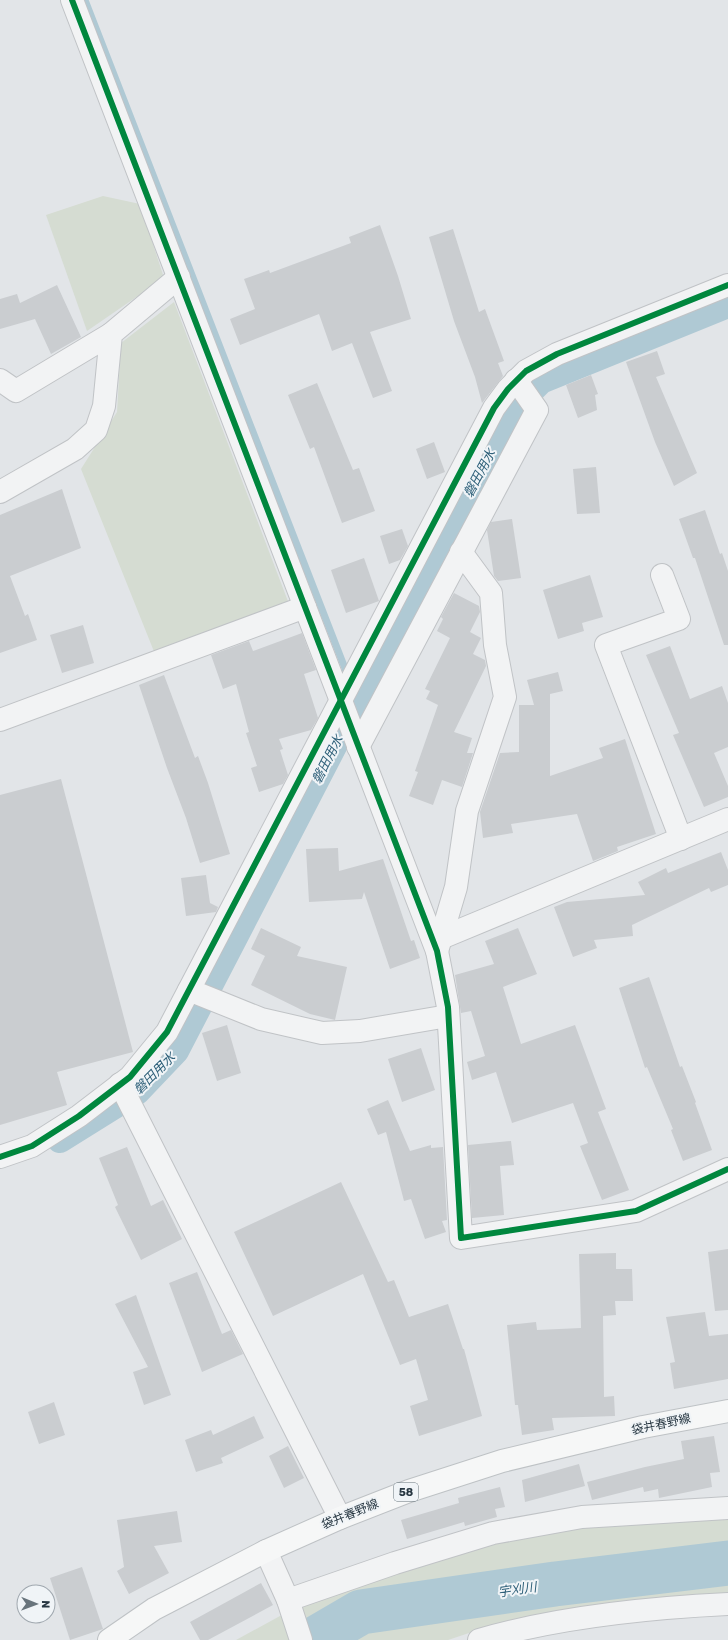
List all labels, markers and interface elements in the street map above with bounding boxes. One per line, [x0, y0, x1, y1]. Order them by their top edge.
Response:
water label: 磐田用水 [461, 445, 499, 500]
water label: 磐田用水 [309, 731, 347, 786]
water label: 磐田用水 [131, 1048, 179, 1097]
street label: 袋井春野線 [629, 1411, 692, 1437]
road number: 58 [394, 1483, 418, 1501]
street label: 袋井春野線 [319, 1496, 380, 1532]
water label: 宇刈川 [497, 1579, 539, 1600]
north arrow [16, 1584, 56, 1624]
text: N [39, 1600, 52, 1608]

